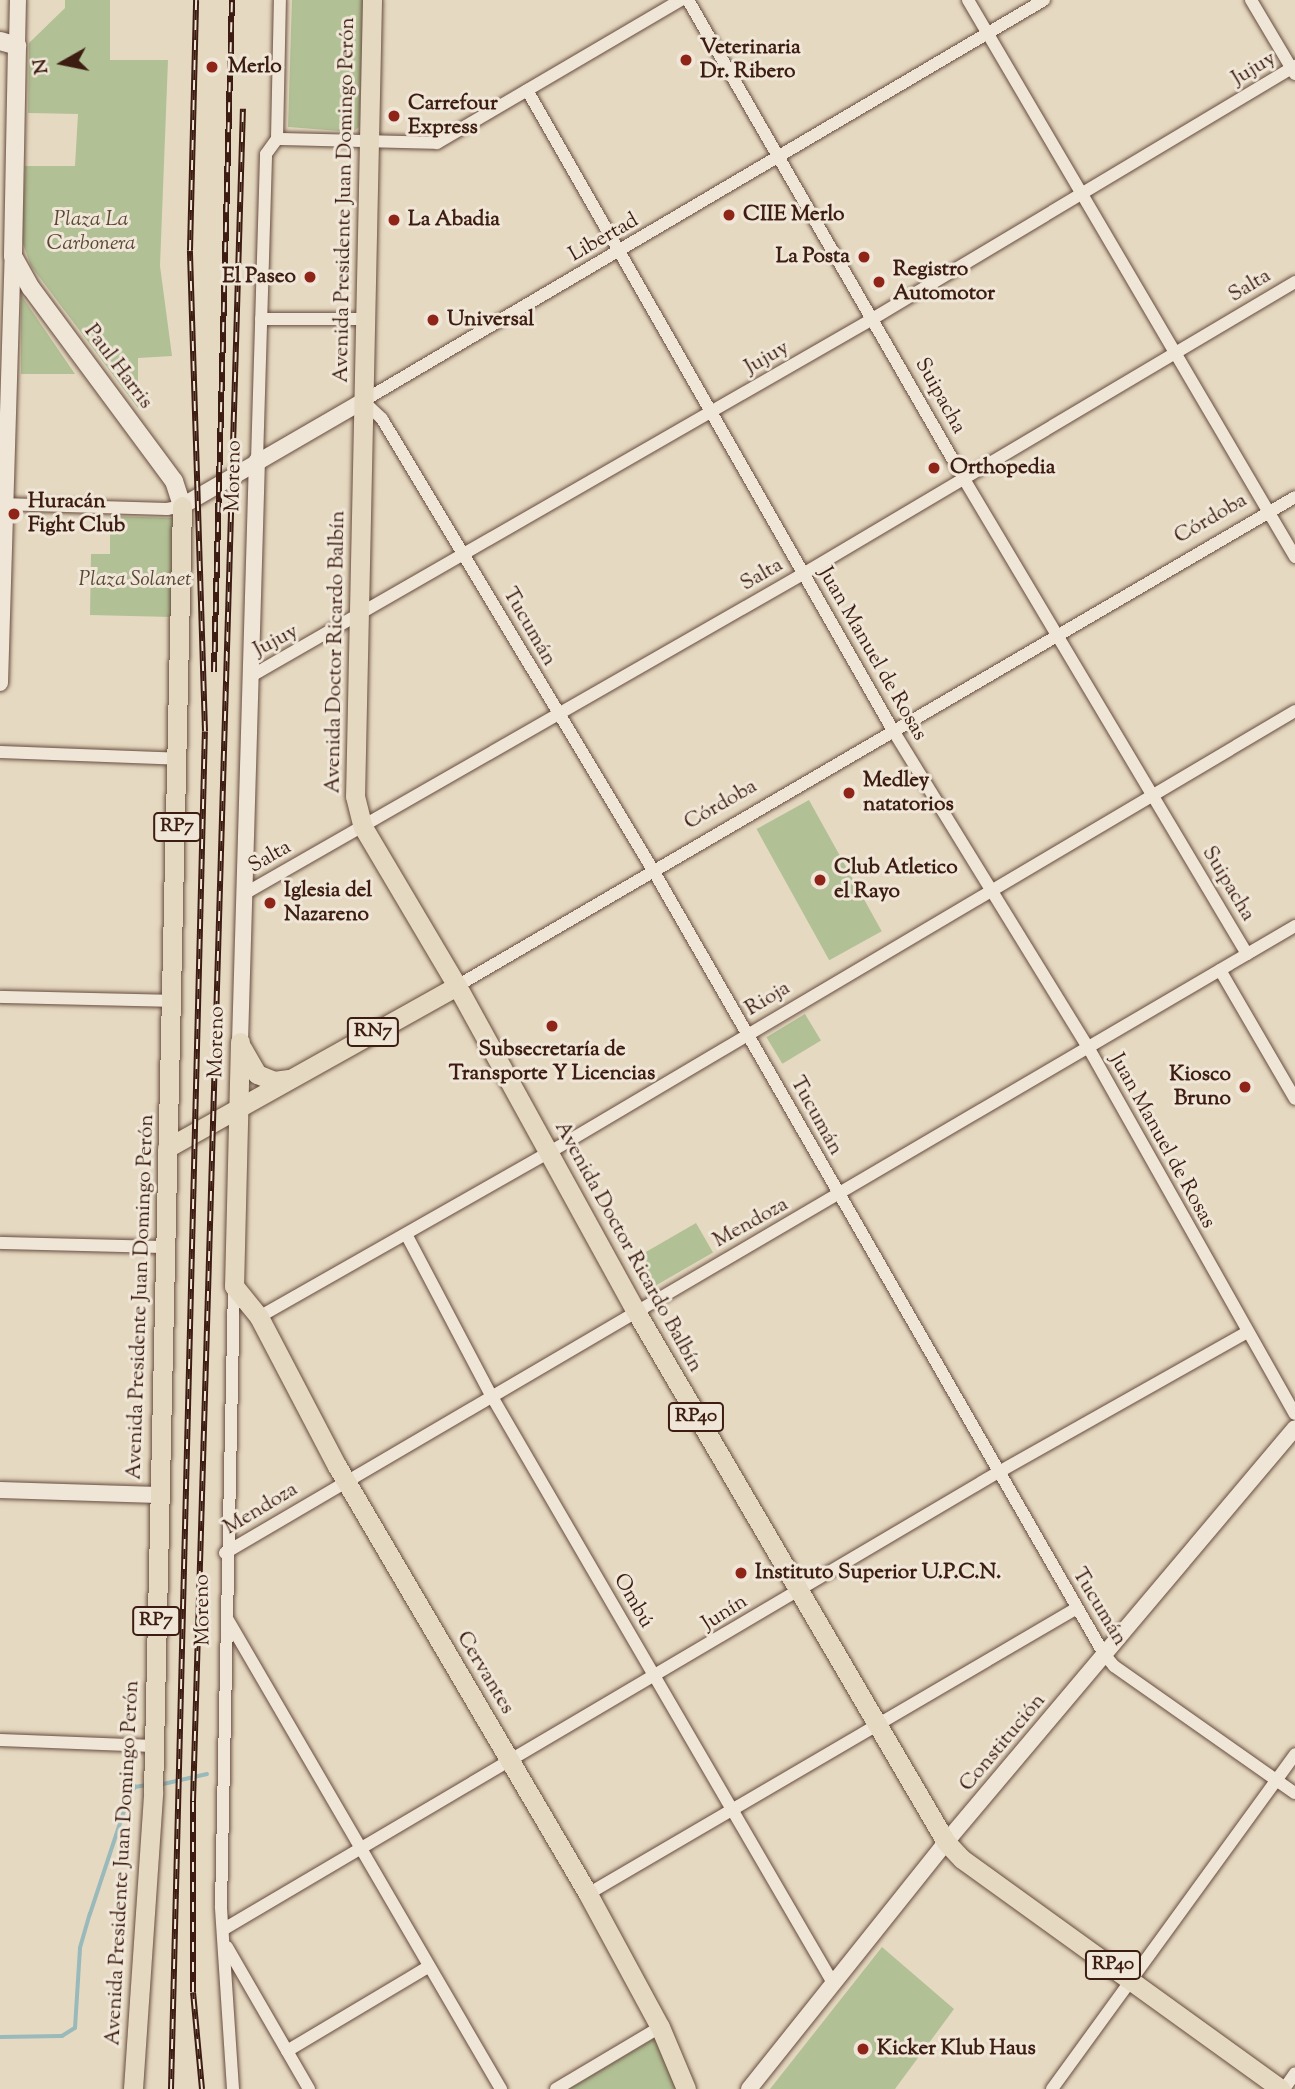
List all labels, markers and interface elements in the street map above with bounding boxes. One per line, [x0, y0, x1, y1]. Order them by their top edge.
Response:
street label: Avenida Presidente Juan Domingo Perón [329, 17, 361, 383]
north arrow [28, 28, 98, 98]
place label: Veterinaria Dr. Ribero [700, 35, 801, 85]
street label: Jujuy [1228, 46, 1280, 92]
marker: Veterinaria Dr. Ribero [678, 52, 694, 68]
place label: Merlo [228, 54, 282, 80]
text: N [27, 57, 56, 76]
marker: Merlo [202, 57, 222, 77]
place label: Carrefour Express [408, 91, 498, 141]
marker: Carrefour Express [386, 108, 402, 124]
place label: CIIE Merlo [743, 202, 845, 228]
park label: Plaza La Carbonera [46, 207, 136, 257]
place label: La Abadia [408, 207, 500, 233]
marker: CIIE Merlo [721, 207, 737, 223]
street label: Libertad [565, 208, 643, 268]
marker: La Abadia [386, 212, 402, 228]
place label: La Posta [776, 244, 850, 270]
marker: La Posta [856, 249, 872, 265]
place label: Registro Automotor [893, 257, 995, 307]
place label: El Paseo [222, 264, 296, 290]
street label: Salta [1224, 264, 1276, 308]
marker: El Paseo [302, 269, 318, 285]
marker: Registro Automotor [871, 274, 887, 290]
place label: Universal [447, 307, 534, 333]
marker: Universal [425, 312, 441, 328]
street label: Paul Harris [78, 320, 158, 414]
street label: Jujuy [741, 335, 793, 381]
street label: Suipacha [909, 354, 971, 438]
street label: Moreno [221, 440, 247, 512]
place label: Orthopedia [950, 455, 1055, 481]
marker: Orthopedia [924, 458, 944, 478]
street label: Córdoba [1170, 488, 1252, 550]
place label: Huracán Fight Club [28, 489, 125, 539]
marker: Huracán Fight Club [6, 506, 22, 522]
street label: Avenida Doctor Ricardo Balbín [321, 510, 351, 794]
street label: Salta [736, 553, 788, 597]
street label: Juan Manuel de Rosas [812, 563, 932, 745]
park label: Plaza Solanet [79, 567, 191, 593]
street label: Tucumán [497, 583, 561, 671]
street label: Jujuy [249, 619, 303, 663]
place label: Medley natatorios [863, 768, 954, 818]
street label: Córdoba [680, 774, 762, 836]
marker: Medley natatorios [841, 785, 857, 801]
road number: RP7 [152, 812, 202, 842]
street label: Salta [244, 835, 296, 879]
street label: Suipacha [1196, 842, 1260, 926]
place label: Club Atletico el Rayo [834, 855, 958, 905]
marker: Club Atletico el Rayo [812, 872, 828, 888]
place label: Iglesia del Nazareno [284, 878, 372, 928]
marker: Iglesia del Nazareno [262, 895, 278, 911]
street label: Rioja [741, 976, 795, 1022]
street label: Moreno [204, 1006, 230, 1078]
road number: RN7 [347, 1016, 399, 1048]
marker: Subsecretaría de Transporte Y Licencias [544, 1018, 560, 1034]
place label: Subsecretaría de Transporte Y Licencias [449, 1037, 655, 1087]
street label: Juan Manuel de Rosas [1103, 1049, 1221, 1233]
place label: Kiosco Bruno [1169, 1062, 1231, 1112]
street label: Tucumán [784, 1072, 848, 1160]
marker: Kiosco Bruno [1237, 1079, 1253, 1095]
street label: Avenida Presidente Juan Domingo Perón [122, 1114, 160, 1480]
street label: Avenida Doctor Ricardo Balbín [548, 1117, 708, 1377]
street label: Mendoza [709, 1192, 793, 1254]
road number: RP40 [666, 1401, 726, 1432]
street label: Mendoza [219, 1477, 303, 1541]
place label: Instituto Superior U.P.C.N. [755, 1560, 1001, 1586]
street label: Tucumán [1066, 1564, 1132, 1650]
marker: Instituto Superior U.P.C.N. [733, 1565, 749, 1581]
street label: Ombú [607, 1569, 659, 1633]
street label: Moreno [190, 1574, 216, 1646]
street label: Junín [698, 1589, 752, 1637]
road number: RP7 [132, 1606, 180, 1637]
street label: Cervantes [450, 1627, 520, 1719]
street label: Avenida Presidente Juan Domingo Perón [101, 1680, 145, 2046]
street label: Constitución [955, 1689, 1051, 1797]
road number: RP40 [1083, 1950, 1143, 1980]
place label: Kicker Klub Haus [877, 2036, 1036, 2062]
marker: Kicker Klub Haus [855, 2041, 871, 2057]

